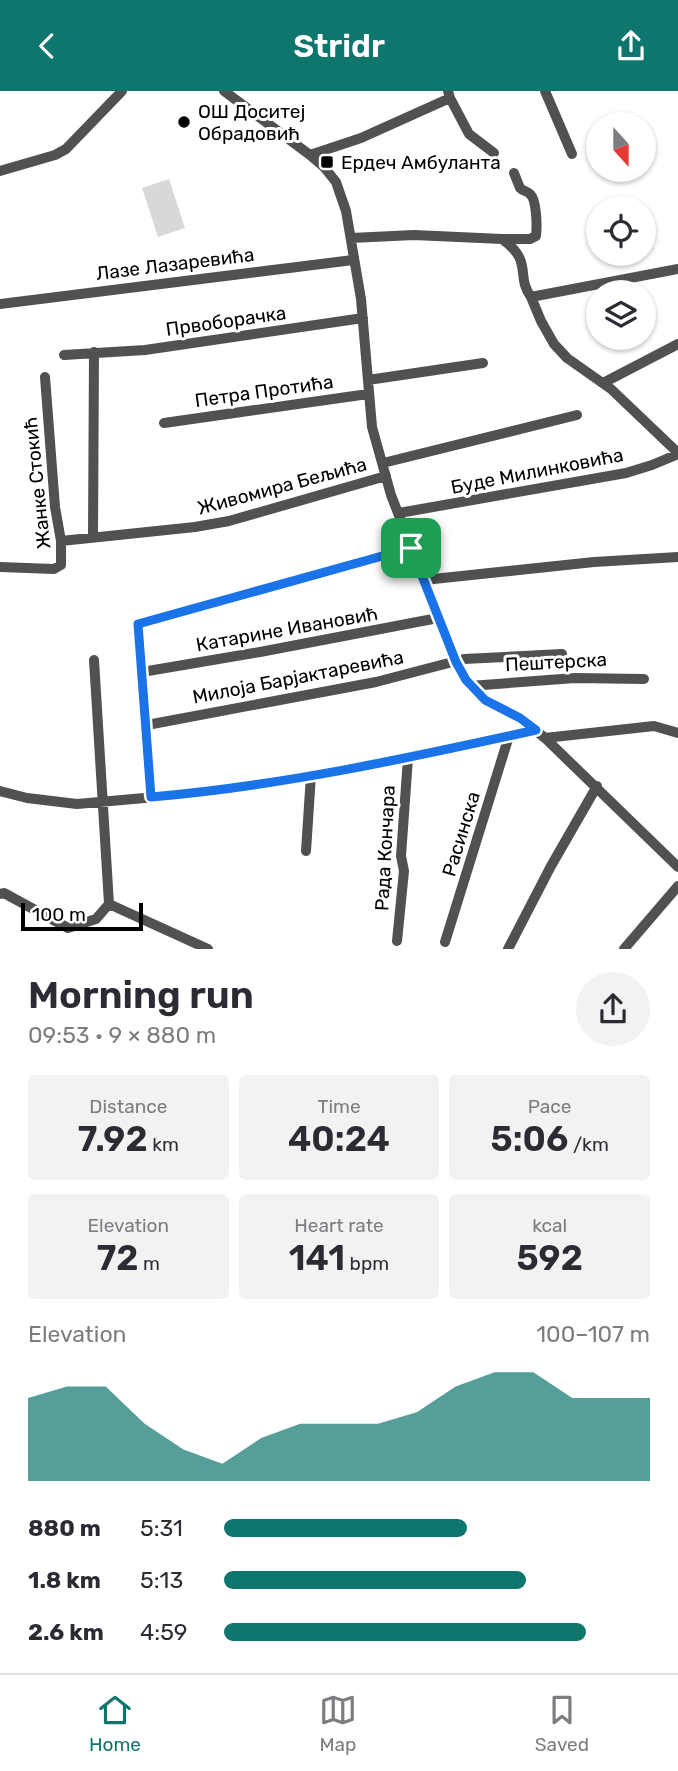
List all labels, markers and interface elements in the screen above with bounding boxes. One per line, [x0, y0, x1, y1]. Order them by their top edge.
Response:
icon: back [28, 27, 66, 65]
text: Stridr [293, 27, 385, 65]
icon: share [612, 27, 650, 65]
place label: ОШ Доситеј Обрадовић [198, 100, 305, 145]
north arrow [586, 112, 656, 182]
map controls [586, 112, 656, 350]
marker: ОШ Доситеј Обрадовић [176, 114, 192, 130]
place label: Ердеч Амбуланта [341, 151, 501, 174]
marker: Ердеч Амбуланта [319, 154, 335, 170]
button: locate [586, 196, 656, 266]
street label: Лазе Лазаревића [94, 243, 256, 285]
button: layers [586, 280, 656, 350]
street label: Првоборачка [164, 301, 288, 341]
street label: Петра Протића [193, 370, 335, 412]
street label: Жанке Стокић [19, 416, 55, 550]
street label: Буде Милинковића [449, 443, 625, 499]
street label: Живомира Бељића [195, 452, 369, 520]
pin [381, 518, 441, 578]
icon: arrive [392, 529, 430, 567]
street label: Катарине Ивановић [194, 602, 380, 656]
street label: Милоја Барјактаревића [190, 645, 406, 709]
street label: Пештерска [504, 648, 608, 676]
street label: Рада Кончара [370, 784, 400, 912]
street label: Расинска [437, 789, 485, 879]
scale bar [21, 899, 144, 931]
text: 100 m [32, 903, 86, 926]
text: Morning run [28, 972, 254, 1018]
button: share [576, 972, 650, 1046]
text: 09:53 · 9 × 880 m [28, 1021, 216, 1049]
text: Distance [89, 1095, 167, 1118]
text: Time [317, 1095, 361, 1118]
text: Pace [528, 1095, 571, 1118]
text: 7.92 [78, 1118, 148, 1160]
text: 40:24 [288, 1118, 390, 1160]
text: 5:06 [491, 1118, 568, 1160]
text: km [148, 1133, 179, 1156]
text: /km [568, 1133, 609, 1156]
text: Elevation [88, 1214, 169, 1237]
text: Heart rate [294, 1214, 384, 1237]
text: kcal [532, 1214, 567, 1237]
text: 72 [97, 1237, 138, 1279]
text: 141 [289, 1237, 345, 1279]
text: 592 [517, 1237, 583, 1279]
text: m [138, 1252, 160, 1275]
text: bpm [345, 1252, 389, 1275]
text: Elevation [28, 1320, 127, 1348]
text: 100–107 m [536, 1320, 650, 1348]
text: 880 m [28, 1514, 101, 1542]
text: 5:31 [140, 1514, 183, 1542]
text: 1.8 km [28, 1566, 101, 1594]
text: 5:13 [140, 1566, 183, 1594]
text: 2.6 km [28, 1618, 104, 1646]
text: 4:59 [140, 1618, 187, 1646]
tab: Home [89, 1691, 141, 1756]
tab: Map [319, 1691, 357, 1756]
tab: Saved [535, 1691, 589, 1756]

